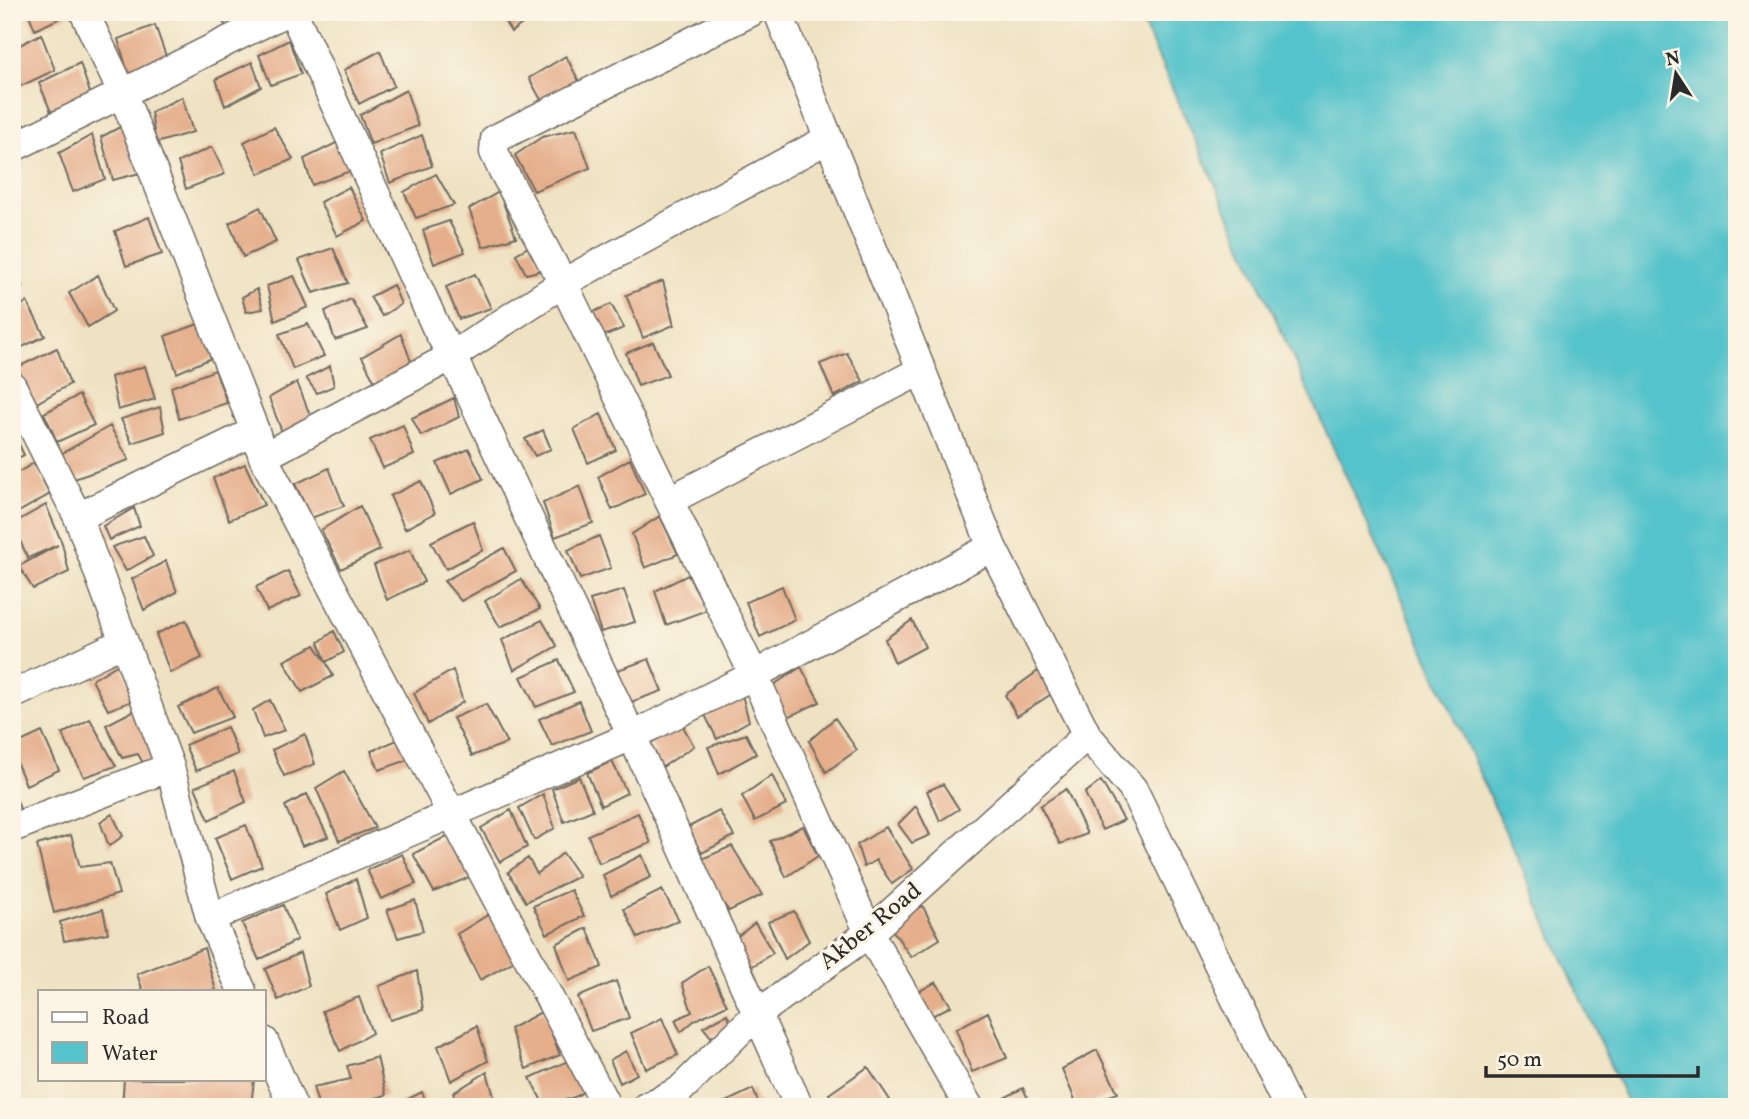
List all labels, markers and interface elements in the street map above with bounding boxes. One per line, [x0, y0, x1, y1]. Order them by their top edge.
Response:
north arrow [1640, 38, 1710, 108]
text: N [1663, 45, 1683, 73]
street label: Akber Road [812, 875, 930, 979]
legend [38, 990, 266, 1080]
text: Road [102, 1004, 149, 1033]
scale bar [1486, 1035, 1698, 1079]
text: Water [102, 1040, 158, 1069]
text: 50 m [1497, 1046, 1542, 1075]

